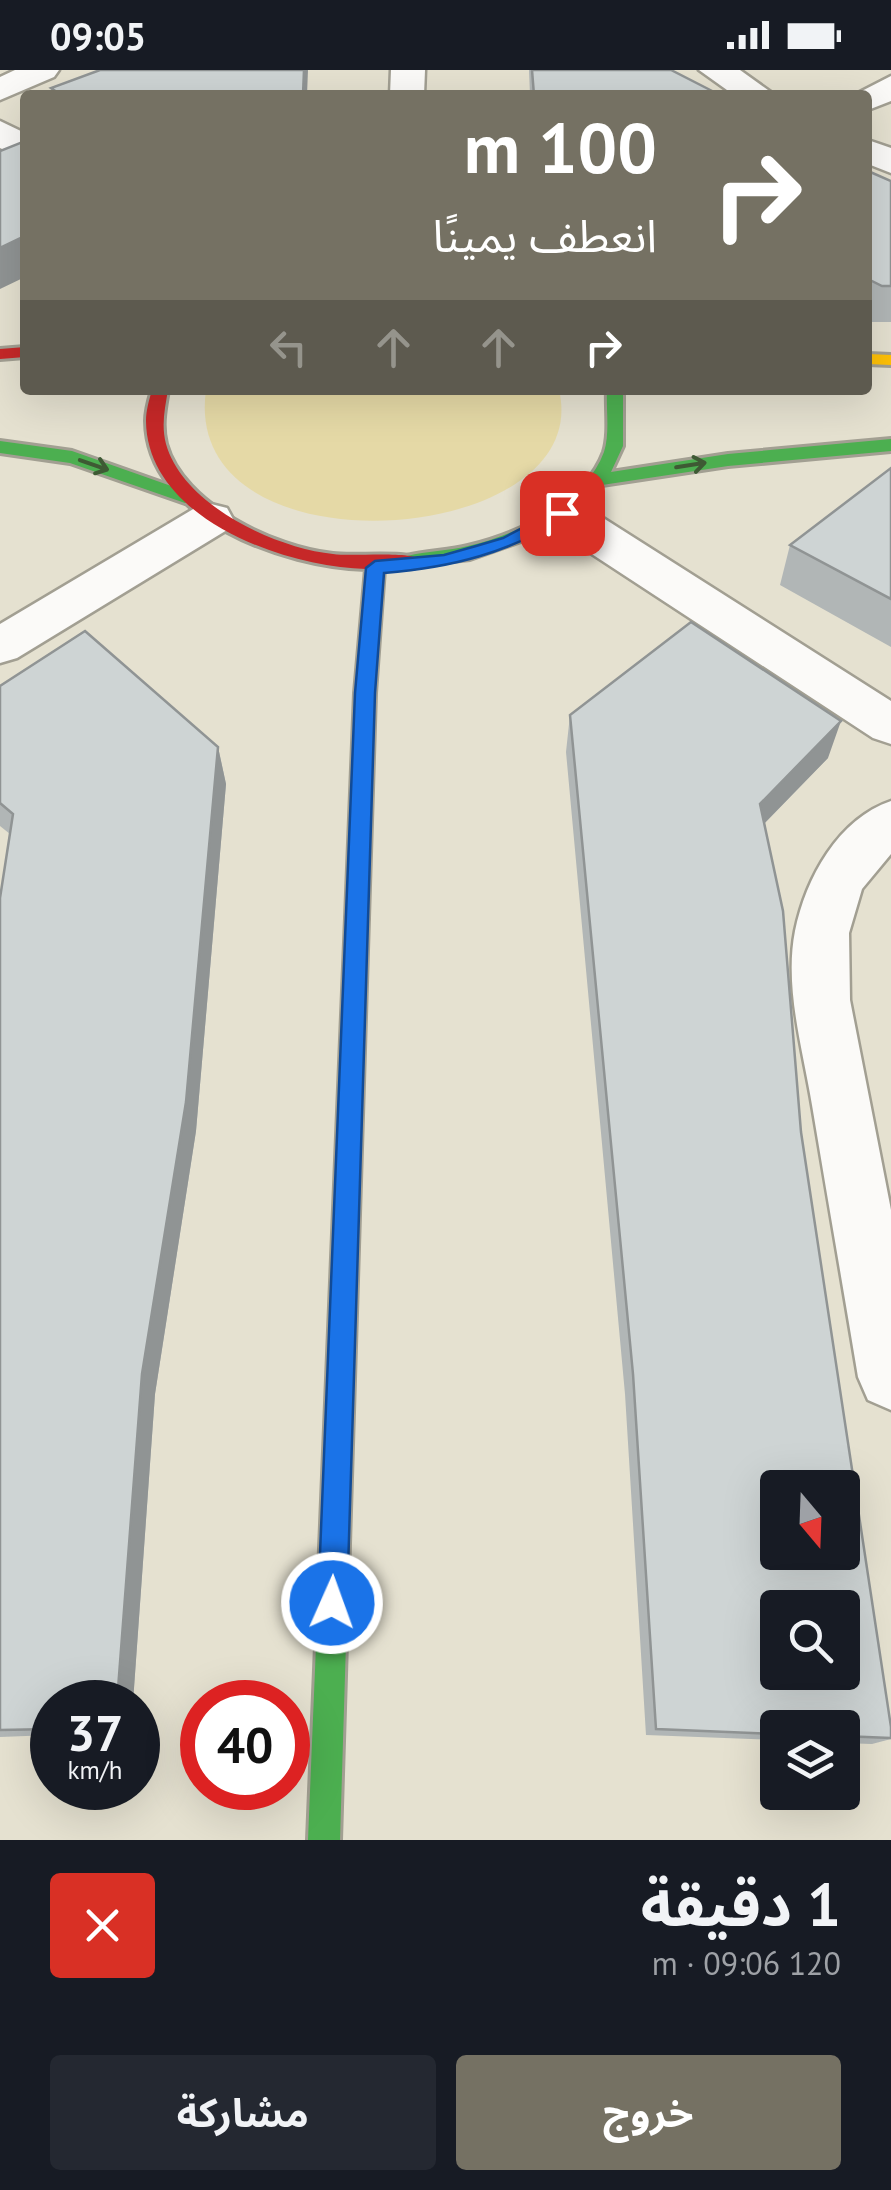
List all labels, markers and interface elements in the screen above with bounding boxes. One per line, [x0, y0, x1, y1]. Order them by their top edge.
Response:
text: 09:05 [50, 11, 146, 60]
text: 100 m [464, 102, 657, 192]
icon: right [692, 130, 822, 260]
text: انعطف يمينًا [433, 206, 657, 264]
icon: left [261, 320, 316, 375]
icon: ahead [366, 320, 421, 375]
icon: ahead [471, 320, 526, 375]
icon: right [576, 320, 631, 375]
one-way arrow [675, 456, 707, 474]
one-way arrow [78, 457, 109, 475]
pin [520, 471, 605, 556]
icon: arrive [535, 486, 590, 541]
north arrow [760, 1470, 860, 1570]
map controls [760, 1470, 860, 1810]
position arrow [280, 1551, 384, 1655]
button: search [760, 1590, 860, 1690]
speed limit sign: 40 [180, 1680, 310, 1810]
text: 37 [67, 1700, 123, 1765]
button: layers [760, 1710, 860, 1810]
text: km/h [68, 1754, 122, 1786]
text: 1 دقيقة [641, 1865, 841, 1943]
button: close [50, 1873, 155, 1978]
text: 120 m · 09:06 [652, 1942, 841, 1984]
button: مشاركة [50, 2055, 436, 2170]
button: خروج [456, 2055, 841, 2170]

